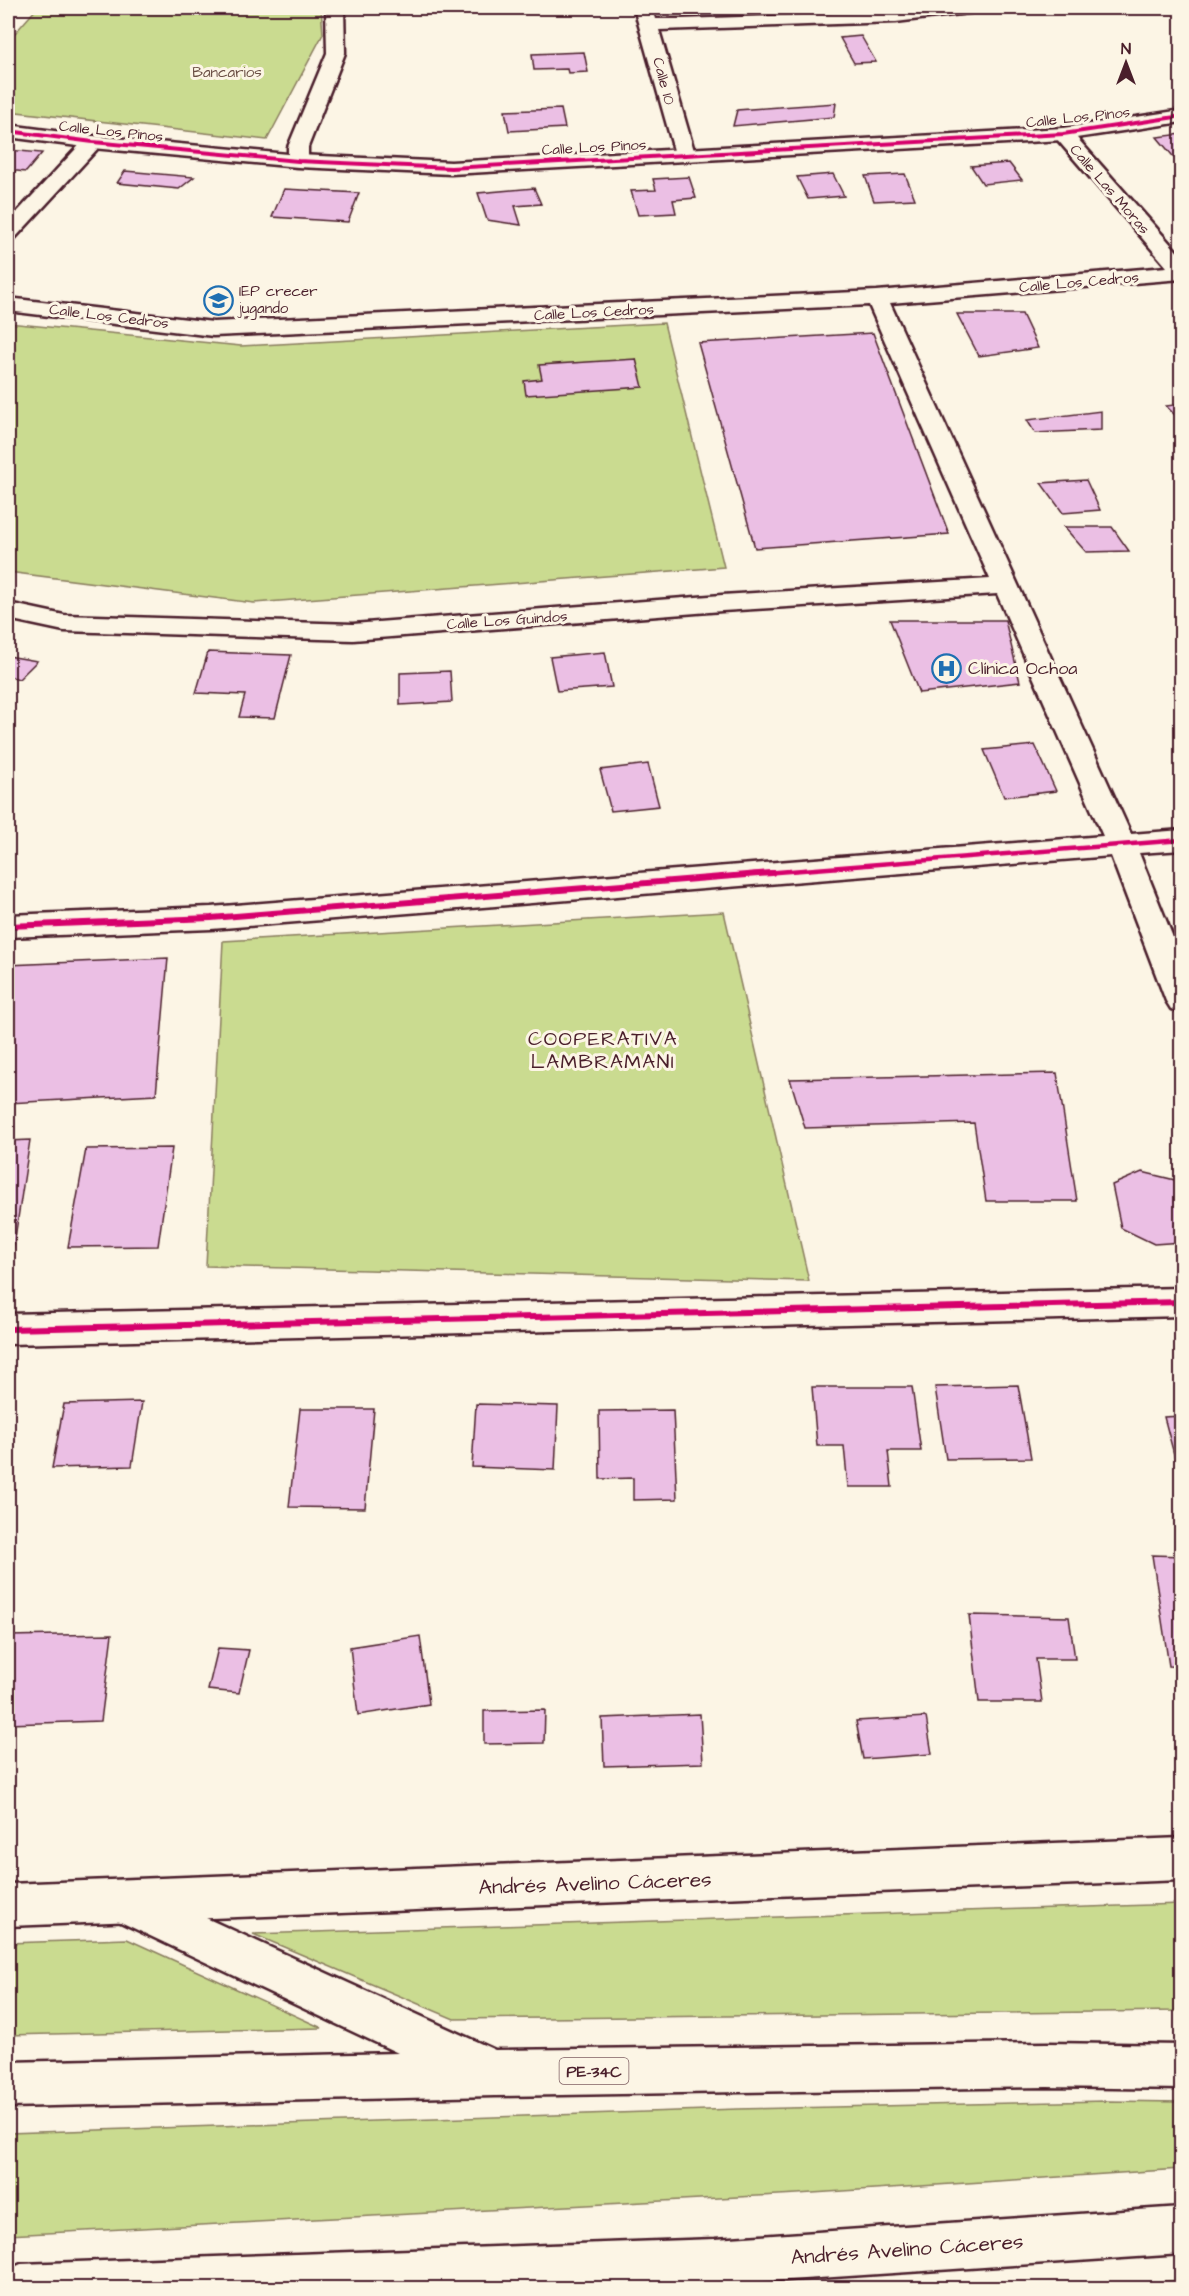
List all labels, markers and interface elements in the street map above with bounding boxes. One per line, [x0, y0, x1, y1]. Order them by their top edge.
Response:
north arrow [1096, 33, 1156, 93]
text: N [1121, 38, 1131, 60]
street label: Calle 10 [647, 55, 680, 108]
park label: Bancarios [192, 62, 262, 83]
street label: Calle Los Pinos [1025, 102, 1132, 133]
street label: Calle Los Pinos [58, 116, 165, 147]
street label: Calle Los Pinos [541, 134, 647, 161]
street label: Calle Las Moras [1065, 140, 1155, 239]
street label: Calle Los Cedros [1018, 267, 1140, 298]
place label: IEP crecer jugando [237, 281, 318, 320]
school or university icon: IEP crecer jugando [202, 284, 234, 316]
street label: Calle Los Cedros [48, 299, 170, 334]
street label: Calle Los Cedros [533, 299, 655, 326]
street label: Calle Los Guindos [446, 606, 569, 635]
hospital icon: Clínica Ochoa [931, 652, 963, 684]
place label: Clínica Ochoa [968, 656, 1077, 681]
district label: COOPERATIVA LAMBRAMANI [528, 1025, 678, 1076]
street label: Andrés Avelino Cáceres [478, 1865, 712, 1902]
road number: PE-34C [560, 2058, 628, 2084]
street label: Andrés Avelino Cáceres [790, 2227, 1024, 2272]

